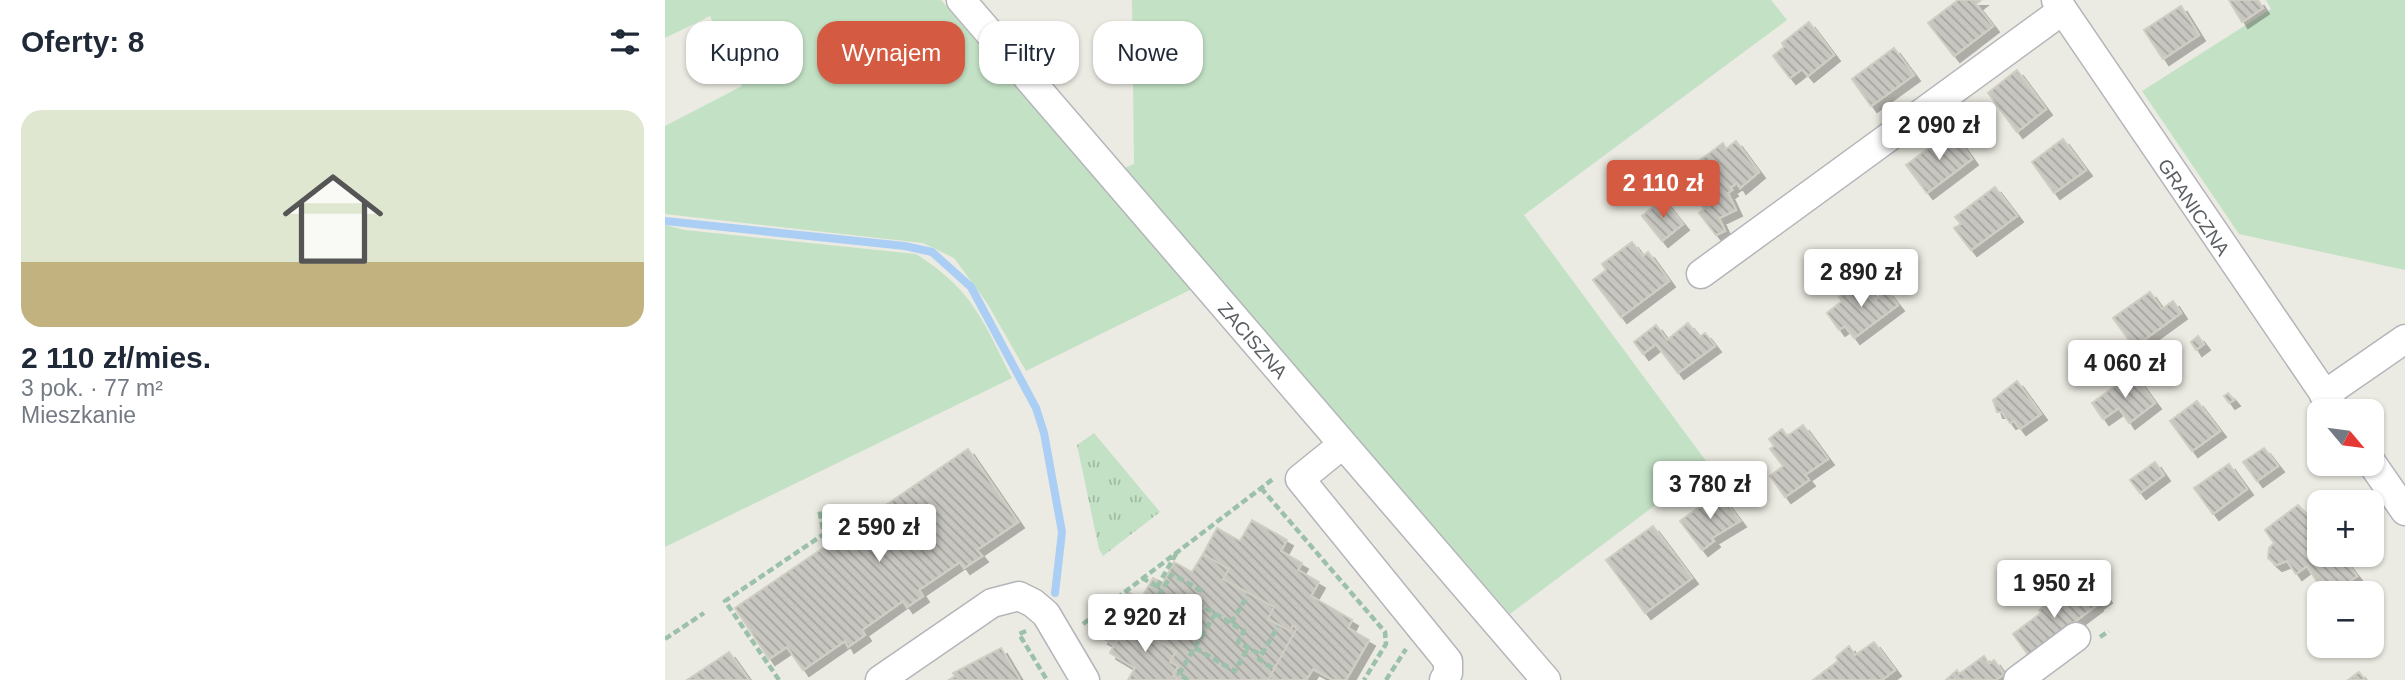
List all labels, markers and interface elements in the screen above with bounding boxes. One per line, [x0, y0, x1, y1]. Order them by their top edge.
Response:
chip: Kupno [686, 21, 803, 84]
chip: Wynajem [817, 21, 965, 84]
chip: Filtry [979, 21, 1079, 84]
chip: Nowe [1093, 21, 1203, 84]
icon: filters [606, 23, 644, 61]
text: Oferty: 8 [21, 25, 144, 58]
pin: 2 090 zł [1867, 102, 2011, 162]
text: 2 090 zł [1898, 112, 1980, 138]
street label: GRANICZNA [2154, 155, 2234, 260]
icon: home [270, 156, 396, 282]
pin: 2 110 zł [1591, 160, 1735, 220]
text: 2 110 zł [1623, 170, 1703, 196]
pin: 2 890 zł [1789, 250, 1933, 309]
text: 2 890 zł [1820, 259, 1902, 285]
street label: ZACISZNA [1214, 298, 1292, 383]
pin: 4 060 zł [2053, 340, 2197, 400]
text: 2 110 zł/mies. [21, 341, 211, 374]
text: 4 060 zł [2084, 350, 2166, 376]
text: 3 pok. · 77 m² [21, 375, 163, 401]
north arrow [2307, 399, 2383, 476]
map controls [2307, 399, 2384, 658]
text: Mieszkanie [21, 402, 136, 428]
pin: 3 780 zł [1638, 462, 1782, 521]
text: 3 780 zł [1669, 471, 1751, 497]
button: + [2307, 490, 2384, 567]
pin: 2 590 zł [807, 504, 951, 564]
text: 2 590 zł [838, 514, 920, 540]
pin: 1 950 zł [1982, 560, 2126, 620]
text: 1 950 zł [2013, 570, 2095, 596]
button: − [2307, 581, 2384, 658]
pin: 2 920 zł [1073, 594, 1217, 654]
text: 2 920 zł [1104, 604, 1186, 630]

